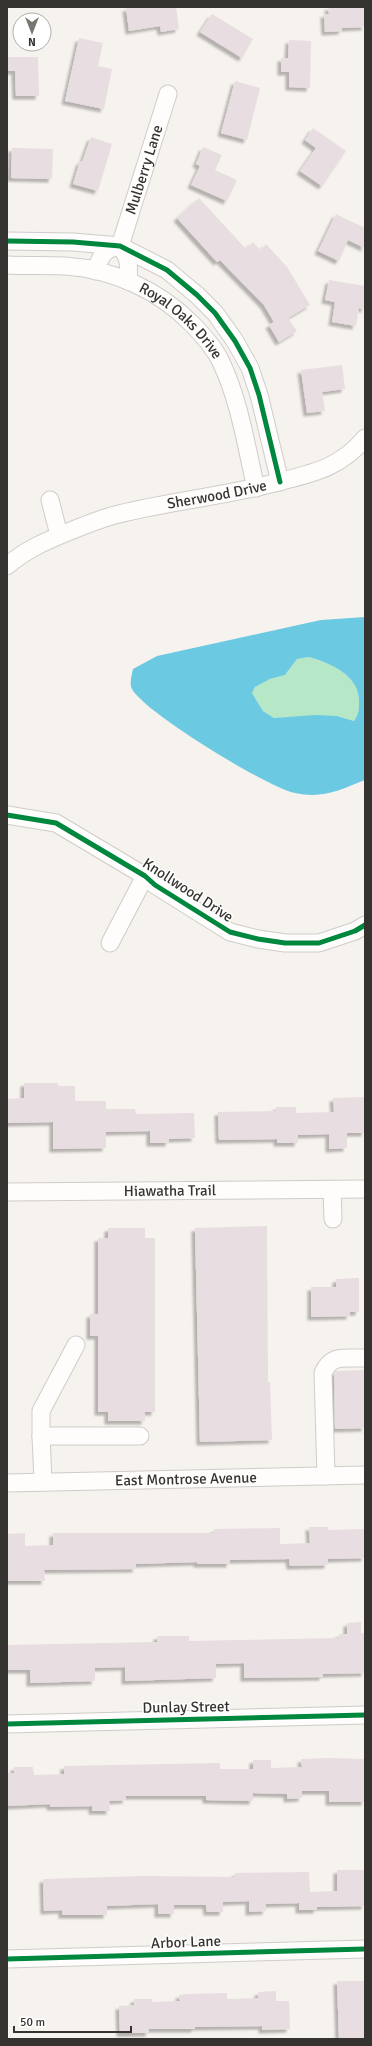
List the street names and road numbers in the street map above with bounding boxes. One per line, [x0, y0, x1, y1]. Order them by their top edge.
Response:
street label: Mulberry Lane [122, 123, 167, 217]
street label: Royal Oaks Drive [136, 279, 226, 362]
street label: Sherwood Drive [166, 476, 268, 513]
street label: Knollwood Drive [139, 854, 237, 926]
street label: Hiawatha Trail [124, 1181, 216, 1200]
street label: East Montrose Avenue [115, 1468, 257, 1490]
street label: Dunlay Street [142, 1697, 230, 1717]
street label: Arbor Lane [151, 1932, 221, 1952]

